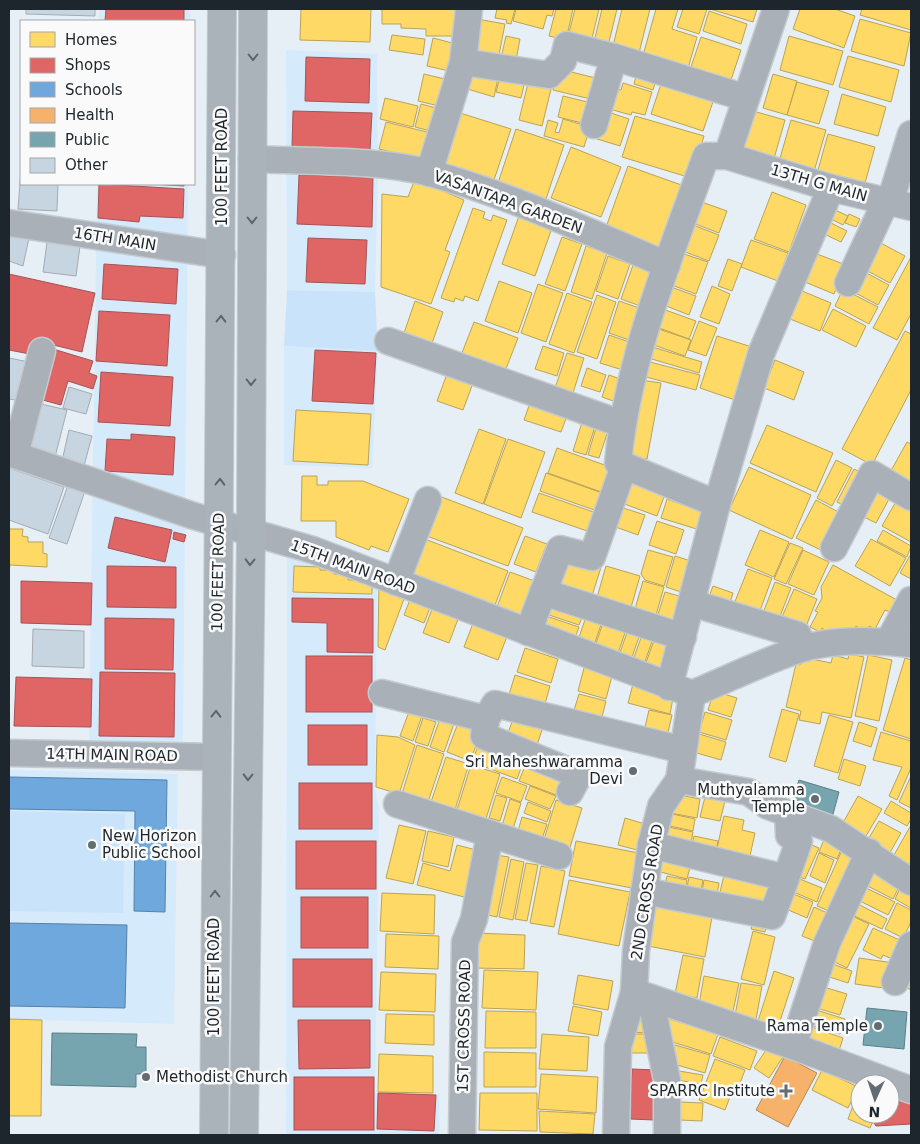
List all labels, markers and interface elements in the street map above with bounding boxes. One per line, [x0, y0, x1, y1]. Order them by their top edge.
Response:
legend [20, 20, 195, 185]
text: Homes [65, 31, 117, 49]
one-way arrow [248, 54, 258, 62]
text: Shops [65, 56, 111, 74]
text: Schools [65, 81, 123, 99]
text: Health [65, 106, 114, 124]
street label: 100 FEET ROAD [213, 108, 231, 226]
text: Public [65, 131, 109, 149]
text: Other [65, 156, 108, 174]
street label: 13TH G MAIN [769, 161, 869, 205]
street label: VASANTAPA GARDEN [431, 167, 585, 237]
one-way arrow [247, 216, 257, 224]
street label: 16TH MAIN [73, 224, 157, 254]
one-way arrow [216, 315, 226, 322]
one-way arrow [246, 379, 256, 387]
one-way arrow [215, 477, 225, 485]
street label: 100 FEET ROAD [208, 513, 228, 631]
street label: 15TH MAIN ROAD [288, 536, 418, 598]
one-way arrow [245, 559, 256, 567]
one-way arrow [211, 710, 221, 718]
street label: 14TH MAIN ROAD [46, 745, 178, 765]
place label: Sri Maheshwaramma Devi [465, 753, 623, 788]
marker: Sri Maheshwaramma Devi [627, 765, 639, 777]
one-way arrow [243, 774, 253, 781]
place label: Muthyalamma Temple [697, 781, 805, 816]
marker: Muthyalamma Temple [809, 793, 821, 805]
street label: 2ND CROSS ROAD [627, 823, 667, 961]
place label: New Horizon Public School [102, 827, 201, 862]
marker: New Horizon Public School [86, 839, 98, 851]
one-way arrow [210, 890, 220, 898]
street label: 100 FEET ROAD [205, 918, 223, 1036]
street label: 1ST CROSS ROAD [454, 959, 474, 1093]
place label: Rama Temple [767, 1017, 868, 1035]
marker: Rama Temple [872, 1020, 884, 1032]
place label: Methodist Church [156, 1068, 288, 1086]
marker: Methodist Church [140, 1071, 152, 1083]
north arrow [850, 1074, 900, 1124]
place label: SPARRC Institute [649, 1082, 775, 1100]
marker: SPARRC Institute [779, 1084, 793, 1098]
text: N [868, 1104, 881, 1120]

